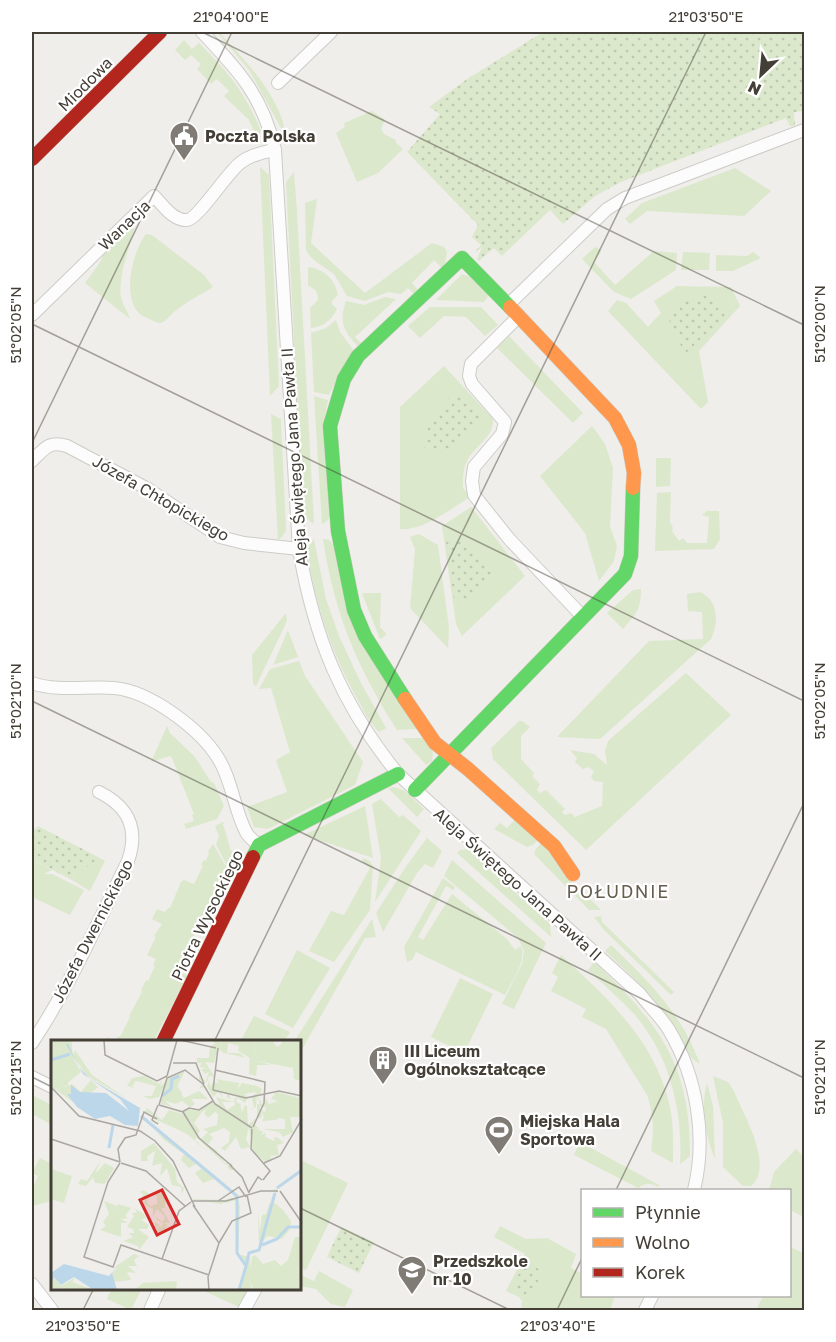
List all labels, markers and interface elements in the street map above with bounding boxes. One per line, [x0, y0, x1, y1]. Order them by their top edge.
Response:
text: 21°04'00"E [193, 7, 269, 25]
text: 21°03'50"E [668, 7, 744, 25]
north arrow [731, 45, 791, 105]
street label: Miodowa [54, 53, 116, 115]
text: N [745, 77, 764, 100]
public building icon: Poczta Polska [168, 120, 200, 162]
place label: Poczta Polska [205, 126, 315, 146]
street label: Wanacja [94, 195, 154, 255]
text: 51°02'00"N [810, 285, 828, 363]
text: 51°02'05"N [6, 286, 24, 364]
street label: Aleja Świętego Jana Pawła II [276, 347, 312, 567]
street label: Józefa Chłopickiego [89, 451, 233, 545]
text: 51°02'05"N [810, 662, 828, 740]
text: 51°02'10"N [6, 663, 24, 739]
street label: Aleja Świętego Jana Pawła II [430, 803, 606, 965]
street label: Piotra Wysockiego [167, 846, 247, 984]
street label: Józefa Dwernickiego [47, 856, 137, 1006]
district label: POŁUDNIE [566, 880, 670, 902]
text: 51°02'10"N [810, 1039, 828, 1115]
text: 51°02'15"N [6, 1040, 24, 1116]
inset map [51, 1040, 302, 1291]
place label: III Liceum Ogólnokształcące [404, 1041, 546, 1079]
building icon: III Liceum Ogólnokształcące [367, 1044, 399, 1086]
place label: Miejska Hala Sportowa [520, 1111, 620, 1149]
sports icon: Miejska Hala Sportowa [483, 1114, 515, 1156]
legend [581, 1189, 791, 1297]
text: Płynnie [635, 1201, 701, 1223]
text: Wolno [635, 1231, 690, 1253]
place label: Przedszkole nr 10 [433, 1251, 528, 1289]
school or university icon: Przedszkole nr 10 [396, 1254, 428, 1296]
text: Korek [635, 1261, 685, 1283]
text: 21°03'50"E [45, 1316, 121, 1334]
text: 21°03'40"E [520, 1316, 596, 1334]

